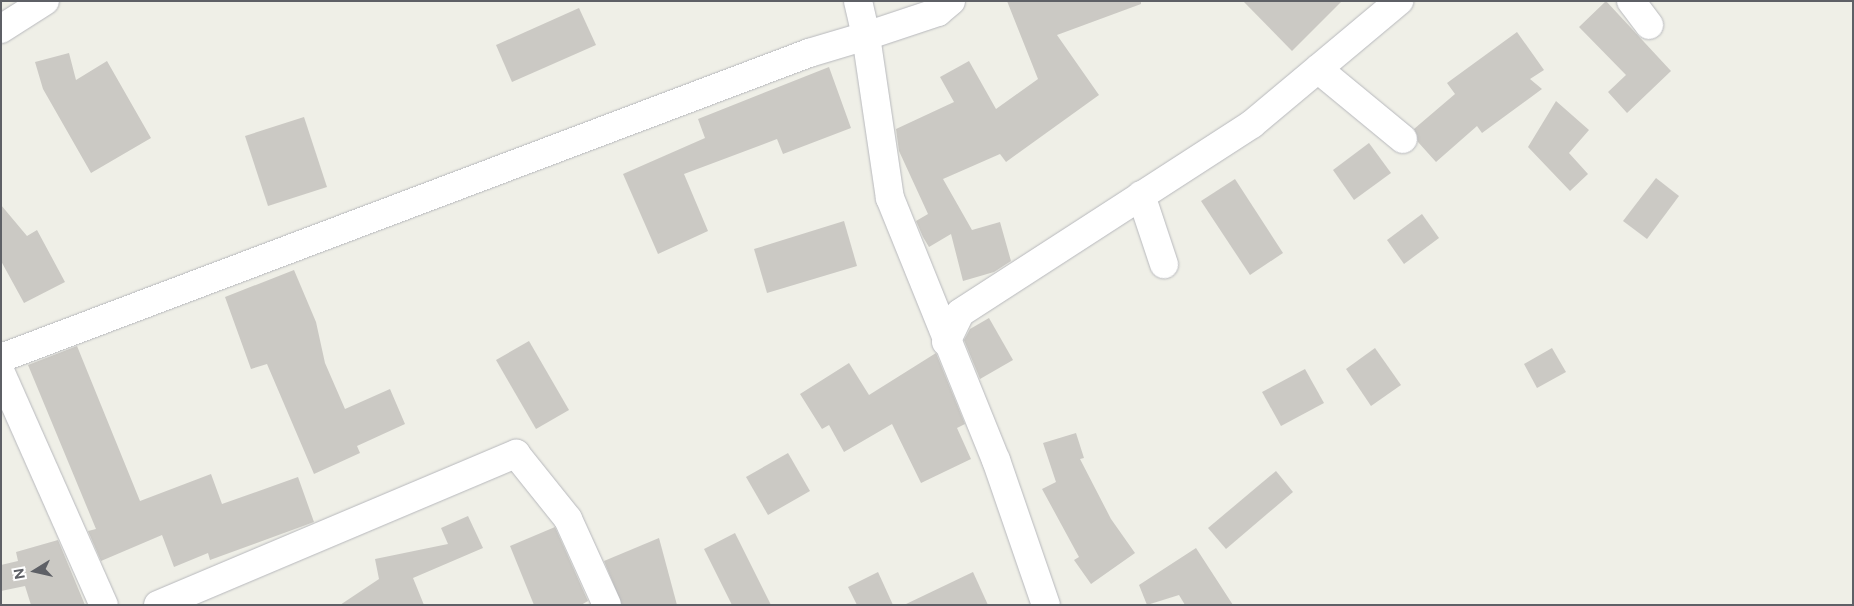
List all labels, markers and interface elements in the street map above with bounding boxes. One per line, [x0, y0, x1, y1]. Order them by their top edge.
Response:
north arrow [10, 546, 60, 596]
text: N [10, 567, 29, 581]

